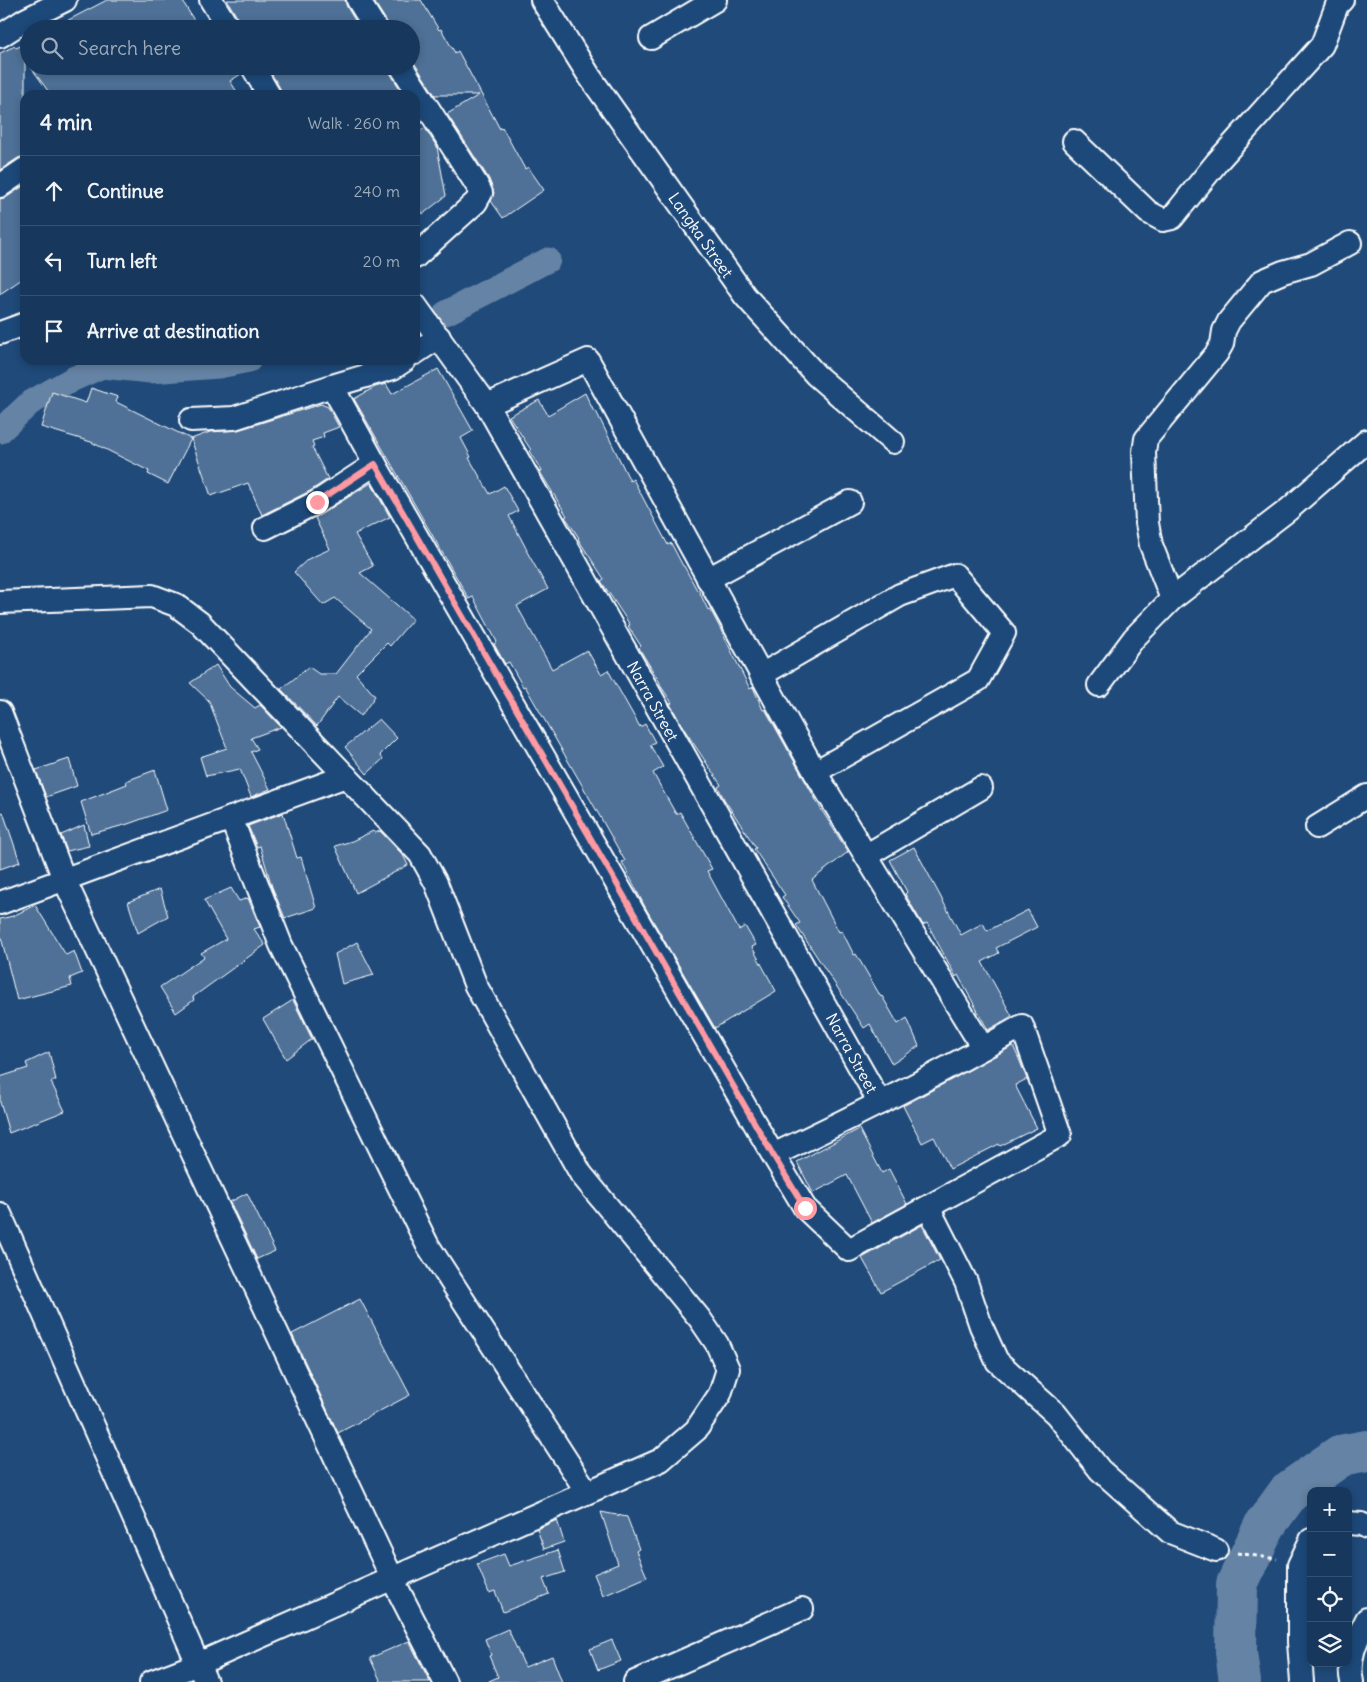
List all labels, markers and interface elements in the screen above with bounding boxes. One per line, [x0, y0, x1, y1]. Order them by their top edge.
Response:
search box [20, 20, 420, 75]
icon: search [38, 34, 66, 62]
text: Search here [78, 36, 181, 60]
text: 4 min [40, 109, 92, 136]
text: Walk · 260 m [308, 113, 400, 133]
icon: ahead [40, 177, 68, 205]
text: Continue [87, 179, 164, 203]
text: 240 m [354, 181, 400, 201]
street label: Langka Street [664, 188, 738, 282]
icon: left [40, 247, 68, 275]
text: Turn left [87, 249, 157, 273]
text: 20 m [363, 251, 400, 271]
icon: arrive [40, 317, 68, 345]
text: Arrive at destination [87, 319, 260, 343]
route end [306, 491, 329, 514]
street label: Narra Street [623, 657, 684, 745]
street label: Narra Street [822, 1009, 883, 1097]
route start [794, 1197, 817, 1220]
map controls [1307, 1487, 1352, 1667]
button: + [1307, 1487, 1352, 1532]
button: − [1307, 1532, 1352, 1577]
button: locate [1307, 1577, 1352, 1622]
button: layers [1307, 1622, 1352, 1667]

